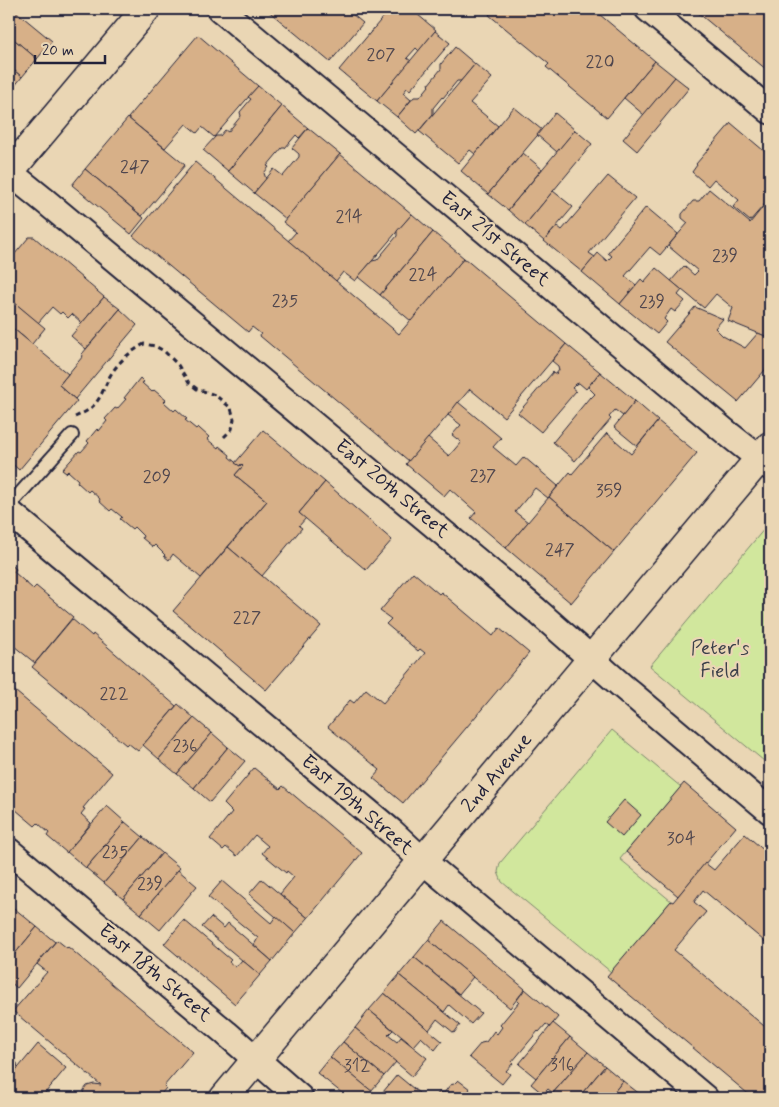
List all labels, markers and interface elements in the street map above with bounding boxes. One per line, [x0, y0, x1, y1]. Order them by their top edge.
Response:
scale bar [35, 32, 105, 64]
text: 20 m [42, 41, 74, 61]
house number: 207 [366, 43, 396, 67]
house number: 220 [585, 50, 615, 74]
house number: 247 [120, 155, 150, 179]
street label: East 21st Street [434, 185, 556, 293]
house number: 214 [335, 205, 363, 229]
house number: 239 [712, 244, 738, 268]
house number: 224 [409, 263, 438, 287]
house number: 235 [272, 289, 298, 313]
house number: 239 [639, 290, 665, 314]
street label: East 20th Street [329, 433, 455, 545]
house number: 237 [470, 464, 496, 488]
house number: 209 [143, 465, 171, 489]
house number: 359 [595, 479, 623, 503]
house number: 247 [545, 538, 575, 562]
house number: 227 [233, 606, 261, 630]
park label: Peter's Field [691, 635, 750, 685]
house number: 222 [99, 682, 129, 706]
street label: 2nd Avenue [456, 727, 539, 819]
house number: 236 [173, 734, 197, 758]
street label: East 19th Street [295, 749, 419, 862]
house number: 304 [666, 827, 696, 851]
house number: 235 [102, 840, 128, 864]
house number: 239 [137, 872, 163, 896]
street label: East 18th Street [93, 918, 218, 1029]
house number: 316 [550, 1053, 574, 1077]
house number: 312 [344, 1054, 371, 1078]

